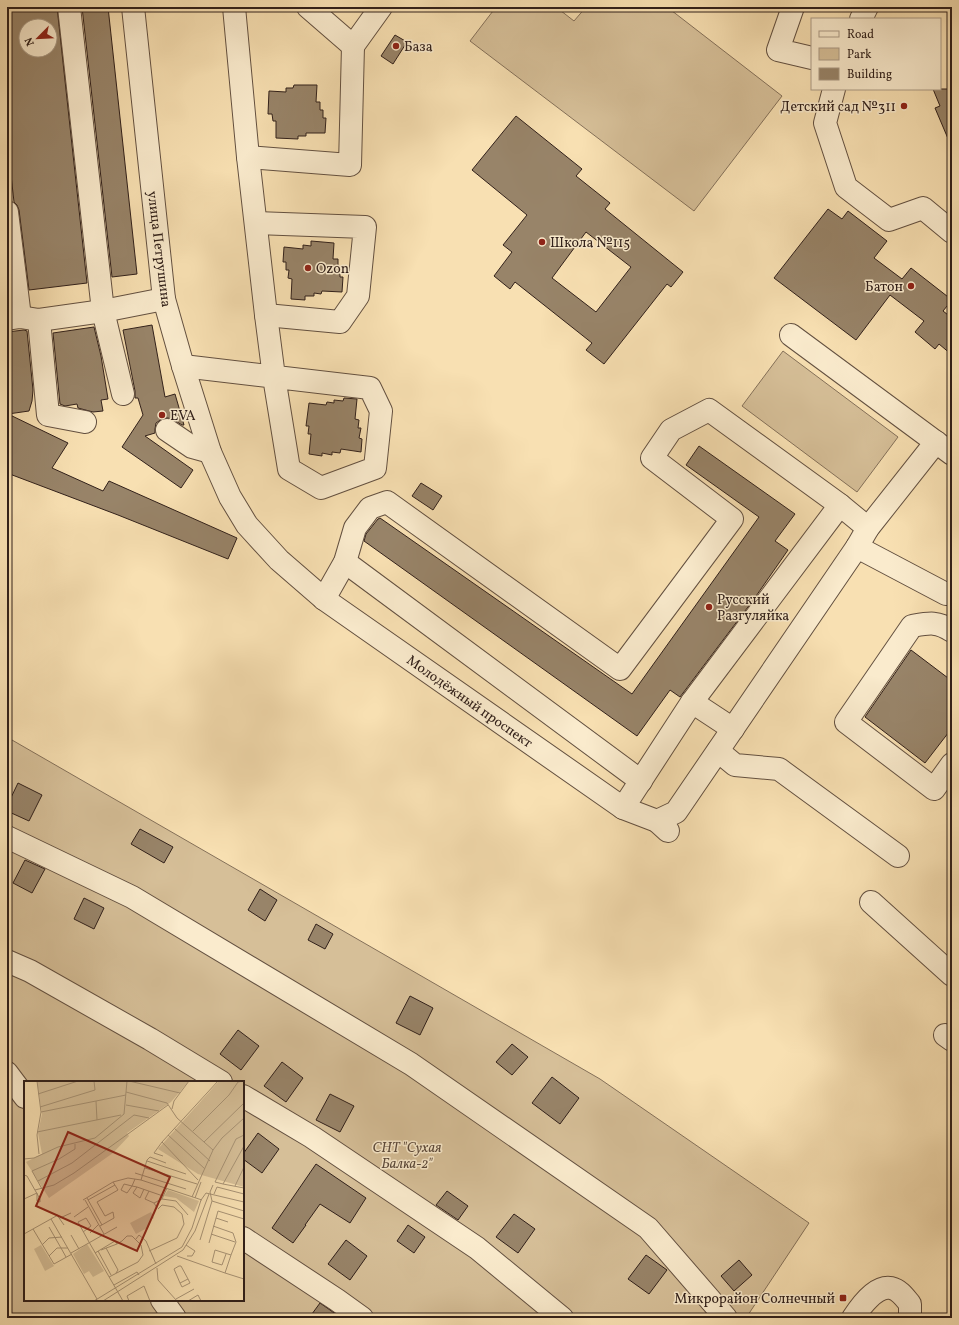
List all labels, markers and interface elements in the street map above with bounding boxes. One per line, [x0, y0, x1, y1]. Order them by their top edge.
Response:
north arrow [18, 18, 58, 58]
legend [811, 18, 941, 90]
text: Road [847, 27, 874, 43]
text: N [22, 35, 39, 48]
place label: База [404, 38, 433, 57]
marker: База [391, 41, 401, 51]
text: Park [847, 47, 872, 63]
text: Building [847, 67, 892, 83]
place label: Детский сад №311 [780, 98, 896, 117]
marker: Детский сад №311 [899, 101, 909, 111]
street label: улица Петрушина [142, 190, 175, 308]
place label: Школа №115 [550, 234, 630, 253]
marker: Школа №115 [537, 237, 547, 247]
place label: Ozon [316, 260, 349, 279]
marker: Ozon [303, 263, 313, 273]
place label: Батон [865, 278, 903, 297]
marker: Батон [906, 281, 916, 291]
place label: EVA [170, 407, 196, 426]
marker: EVA [157, 410, 167, 420]
place label: Русский Разгуляйка [717, 591, 789, 626]
marker: Русский Разгуляйка [704, 602, 714, 612]
street label: Молодёжный проспект [402, 651, 536, 753]
inset map [24, 1081, 244, 1301]
park label: СНТ "Сухая Балка-2" [372, 1139, 442, 1174]
place label: Микрорайон Солнечный [674, 1290, 835, 1309]
marker: Микрорайон Солнечный [838, 1293, 848, 1303]

